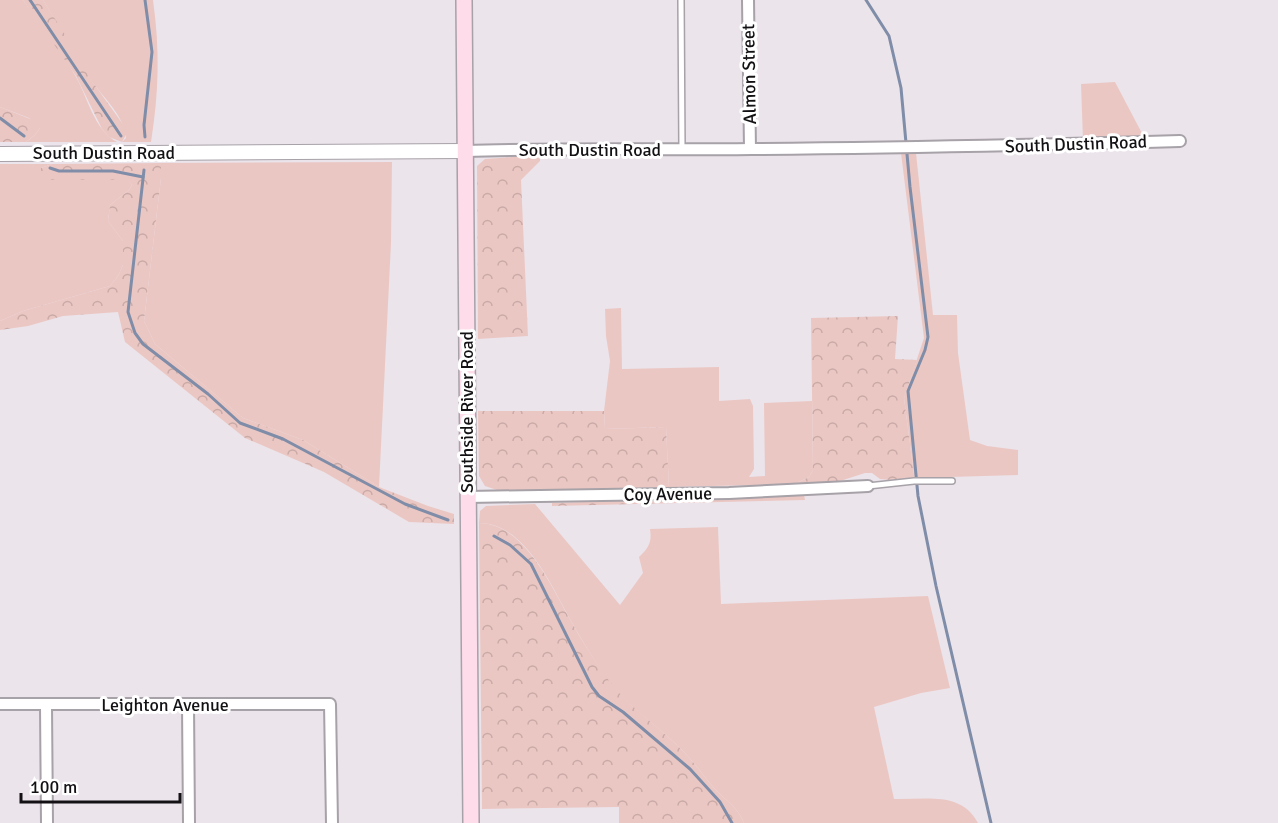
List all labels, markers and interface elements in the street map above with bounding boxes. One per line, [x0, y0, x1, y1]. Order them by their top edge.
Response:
street label: Almon Street [737, 24, 761, 124]
street label: South Dustin Road [1005, 131, 1147, 157]
street label: South Dustin Road [519, 139, 661, 161]
street label: South Dustin Road [33, 142, 175, 164]
street label: Southside River Road [456, 331, 478, 493]
street label: Coy Avenue [624, 482, 712, 506]
street label: Leighton Avenue [101, 694, 229, 716]
scale bar [21, 766, 180, 804]
text: 100 m [30, 776, 77, 798]

